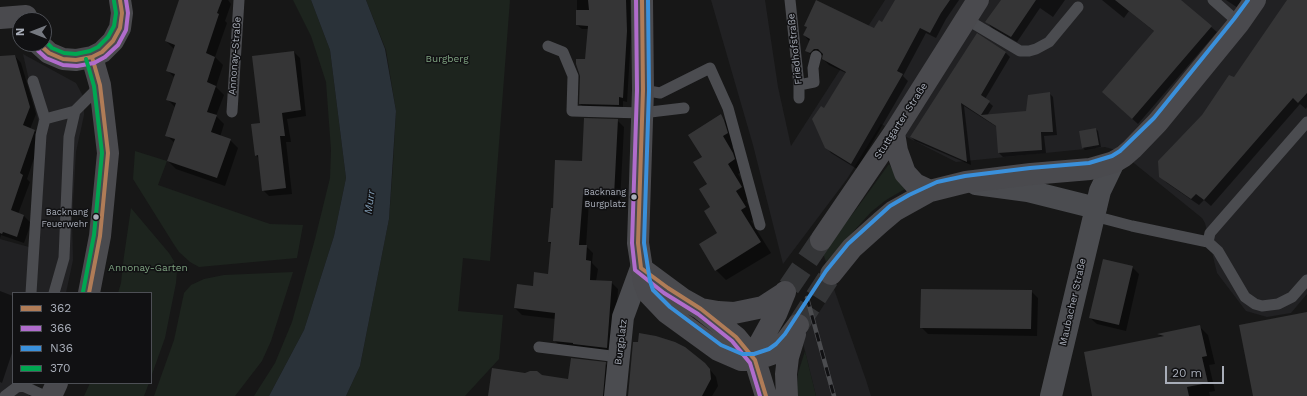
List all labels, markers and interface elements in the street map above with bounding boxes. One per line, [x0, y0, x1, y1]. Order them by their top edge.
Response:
north arrow [12, 12, 52, 52]
street label: Friedhofstraße [785, 13, 805, 85]
street label: Annonay-Straße [226, 16, 244, 96]
text: N [14, 28, 27, 36]
park label: Burgberg [425, 53, 469, 65]
street label: Stuttgarter Straße [872, 80, 930, 162]
place label: Backnang Burgplatz [584, 187, 626, 208]
water label: Murr [362, 189, 378, 215]
marker: Backnang Burgplatz [629, 192, 639, 202]
place label: Backnang Feuerwehr [42, 207, 88, 228]
marker: Backnang Feuerwehr [91, 212, 101, 222]
street label: Maubacher Straße [1057, 257, 1089, 347]
park label: Annonay-Garten [108, 262, 188, 274]
legend [12, 292, 152, 384]
text: 362 [50, 301, 71, 315]
street label: Burgplatz [612, 318, 630, 366]
text: 366 [50, 321, 72, 335]
text: N36 [50, 341, 73, 355]
scale bar [1167, 358, 1226, 384]
text: 370 [50, 361, 70, 375]
text: 20 m [1172, 366, 1202, 380]

